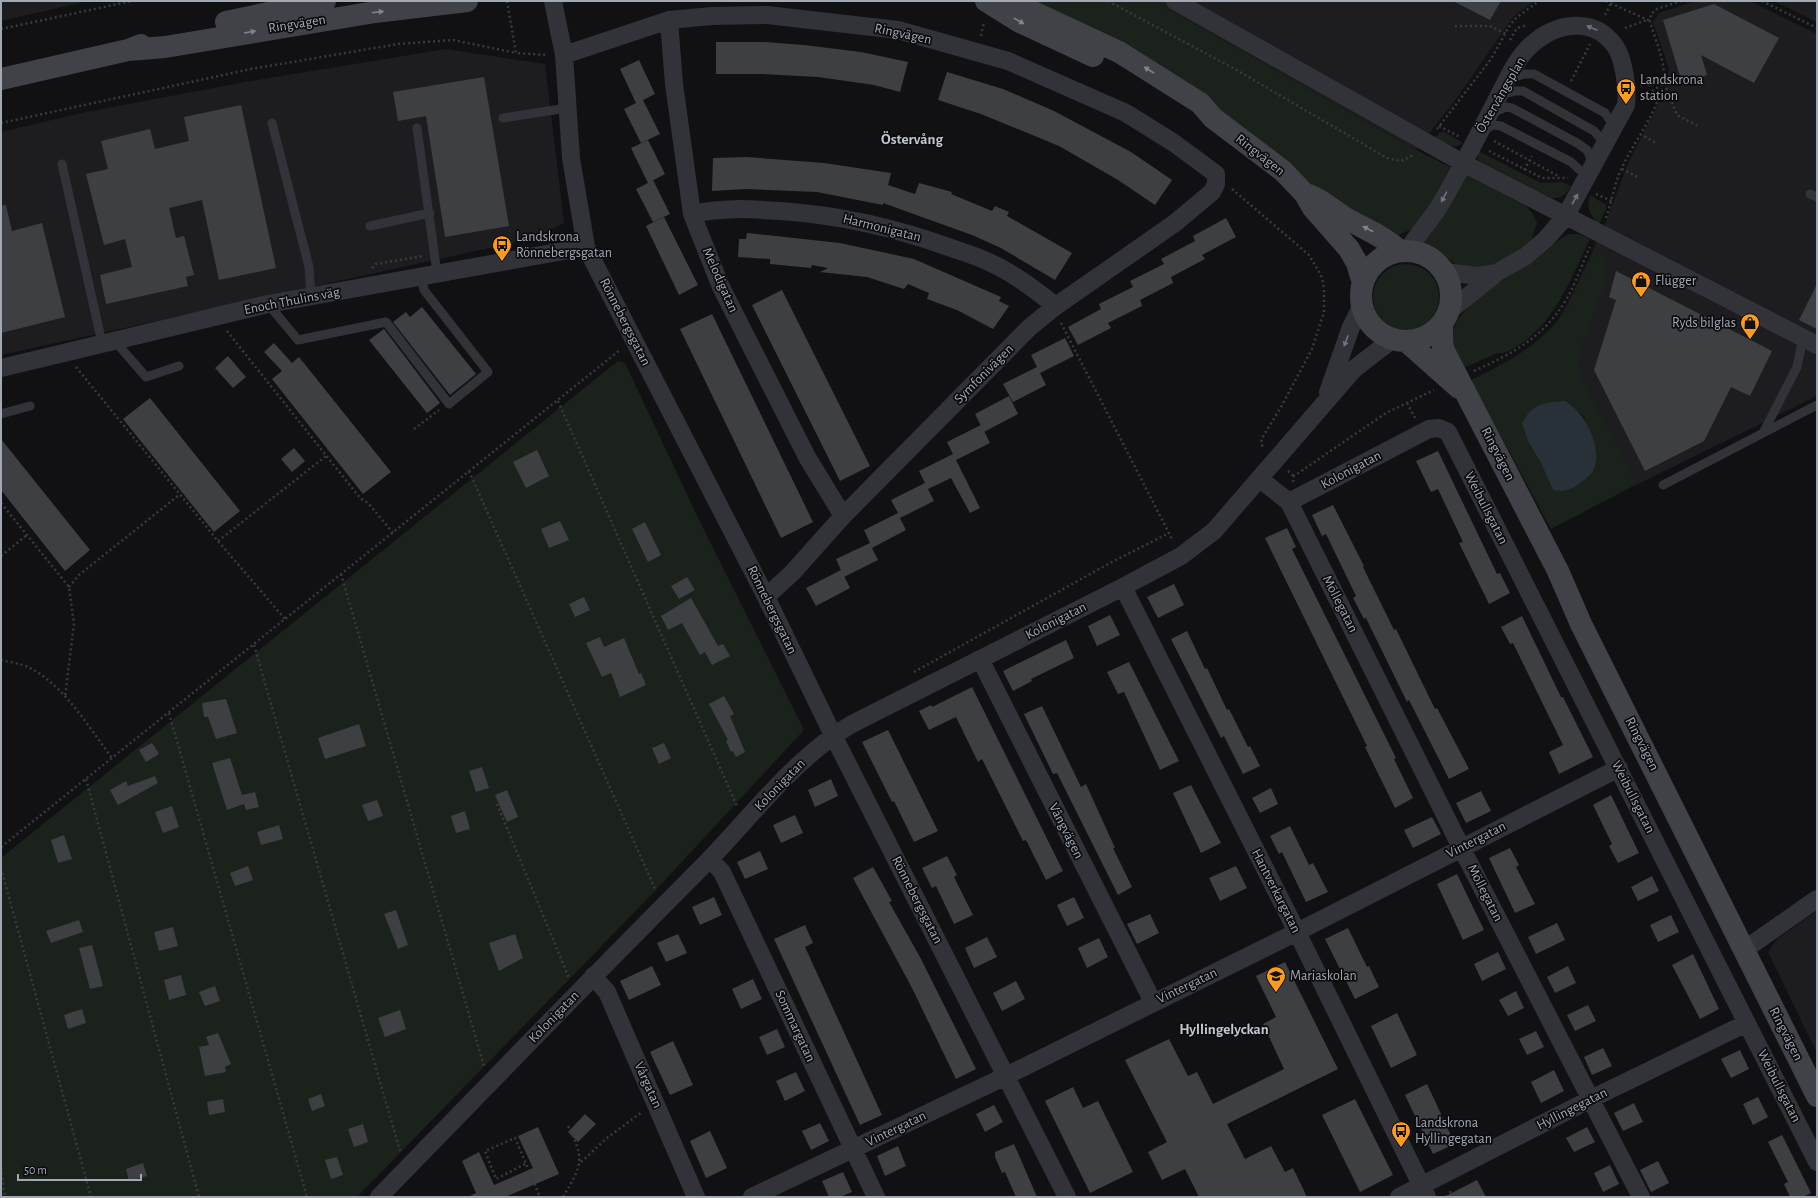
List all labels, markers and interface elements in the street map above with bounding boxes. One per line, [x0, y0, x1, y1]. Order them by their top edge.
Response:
one-way arrow [372, 9, 384, 15]
street label: Ringvägen [267, 13, 327, 35]
one-way arrow [1013, 18, 1025, 25]
street label: Ringvägen [873, 21, 933, 47]
one-way arrow [1585, 25, 1597, 31]
one-way arrow [244, 29, 256, 35]
street label: Östervångsplan [1471, 53, 1528, 135]
one-way arrow [1144, 66, 1154, 74]
place label: Landskrona station [1640, 73, 1704, 103]
bus stop icon: Landskrona station [1615, 77, 1637, 105]
district label: Östervång [881, 131, 943, 147]
street label: Ringvägen [1233, 132, 1287, 178]
one-way arrow [1441, 191, 1447, 203]
one-way arrow [1572, 193, 1579, 205]
street label: Harmonigatan [842, 212, 922, 244]
one-way arrow [1362, 226, 1373, 233]
place label: Landskrona Rönnebergsgatan [516, 230, 612, 260]
bus stop icon: Landskrona Rönnebergsgatan [491, 234, 513, 262]
street label: Melodigatan [700, 245, 740, 315]
shop icon: Flügger [1630, 270, 1652, 298]
place label: Flügger [1655, 274, 1697, 288]
street label: Rönnebergsgatan [597, 276, 653, 368]
street label: Enoch Thulins väg [243, 285, 341, 317]
shop icon: Ryds bilglas [1739, 312, 1761, 340]
place label: Ryds bilglas [1672, 316, 1736, 330]
one-way arrow [1343, 335, 1349, 347]
street label: Symfonivägen [952, 342, 1016, 406]
street label: Ringvägen [1479, 425, 1517, 483]
street label: Kolonigatan [1319, 448, 1383, 492]
street label: Weibullsgatan [1462, 469, 1510, 547]
street label: Rönnebergsgatan [745, 564, 799, 656]
street label: Möllegatan [1320, 573, 1360, 635]
street label: Kolonigatan [1023, 600, 1089, 642]
street label: Ringvägen [1623, 715, 1661, 773]
street label: Kolonigatan [752, 756, 808, 814]
street label: Weibullsgatan [1609, 758, 1657, 836]
street label: Vångvägen [1046, 801, 1086, 861]
street label: Vintergatan [1444, 819, 1508, 861]
street label: Hantverkargatan [1249, 847, 1303, 935]
street label: Rönnebergsgatan [889, 854, 945, 946]
street label: Möllegatan [1465, 862, 1505, 924]
street label: Vintergatan [1155, 965, 1219, 1007]
school or university icon: Mariaskolan [1265, 965, 1287, 993]
place label: Mariaskolan [1290, 969, 1357, 983]
street label: Kolonigatan [526, 988, 582, 1046]
street label: Sommargatan [772, 988, 818, 1064]
street label: Ringvägen [1767, 1005, 1805, 1063]
district label: Hyllingelyckan [1179, 1022, 1269, 1037]
street label: Weibullsgatan [1755, 1047, 1803, 1125]
street label: Vårgatan [632, 1060, 664, 1110]
street label: Hyllingegatan [1535, 1085, 1609, 1133]
street label: Vintergatan [864, 1108, 928, 1150]
place label: Landskrona Hyllingegatan [1415, 1116, 1492, 1146]
bus stop icon: Landskrona Hyllingegatan [1390, 1120, 1412, 1148]
scale bar [18, 1156, 141, 1182]
text: 50 m [24, 1164, 47, 1176]

